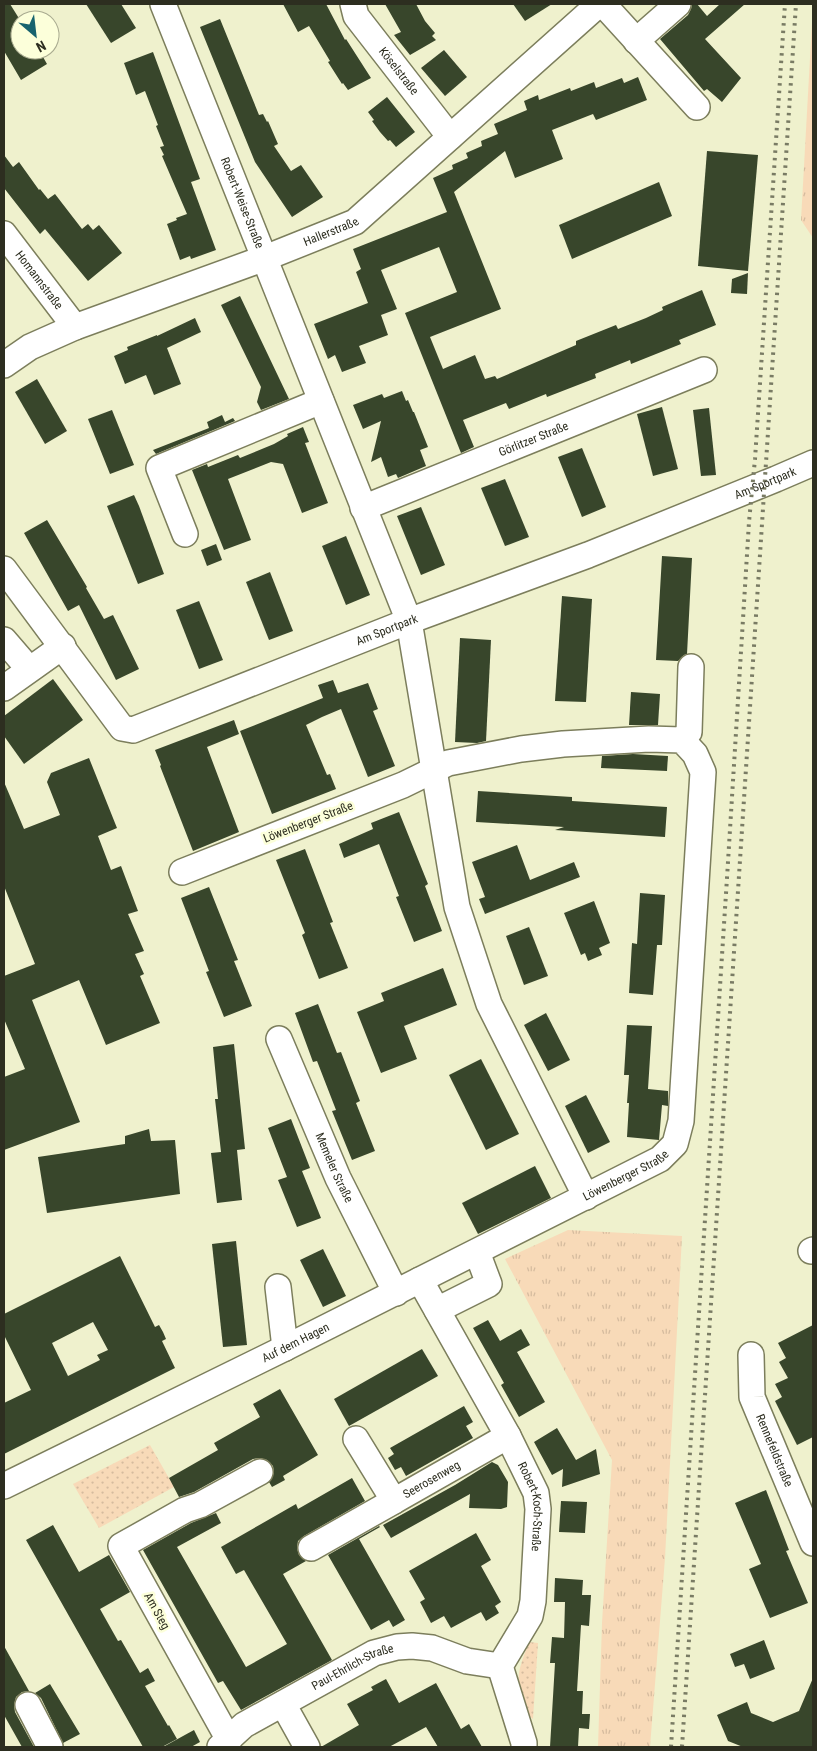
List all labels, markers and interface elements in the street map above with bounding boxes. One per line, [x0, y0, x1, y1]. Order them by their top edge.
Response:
north arrow [10, 10, 60, 60]
text: N [34, 37, 49, 56]
street label: Köselstraße [376, 44, 422, 98]
street label: Robert-Weise-Straße [218, 155, 267, 251]
street label: Hallerstraße [301, 214, 362, 249]
street label: Homannstraße [12, 248, 66, 312]
street label: Görlitzer Straße [497, 418, 571, 459]
street label: Am Sportpark [733, 464, 799, 502]
street label: Am Sportpark [354, 611, 420, 648]
street label: Löwenberger Straße [261, 798, 355, 846]
street label: Memeler Straße [313, 1131, 356, 1205]
street label: Löwenberger Straße [581, 1147, 672, 1204]
street label: Auf dem Hagen [260, 1320, 332, 1365]
street label: Rennefeldstraße [753, 1412, 796, 1489]
street label: Seerosenweg [401, 1458, 463, 1501]
street label: Robert-Koch-Straße [515, 1460, 545, 1552]
street label: Am Steg [141, 1590, 173, 1632]
street label: Paul-Ehrlich-Straße [309, 1641, 395, 1693]

